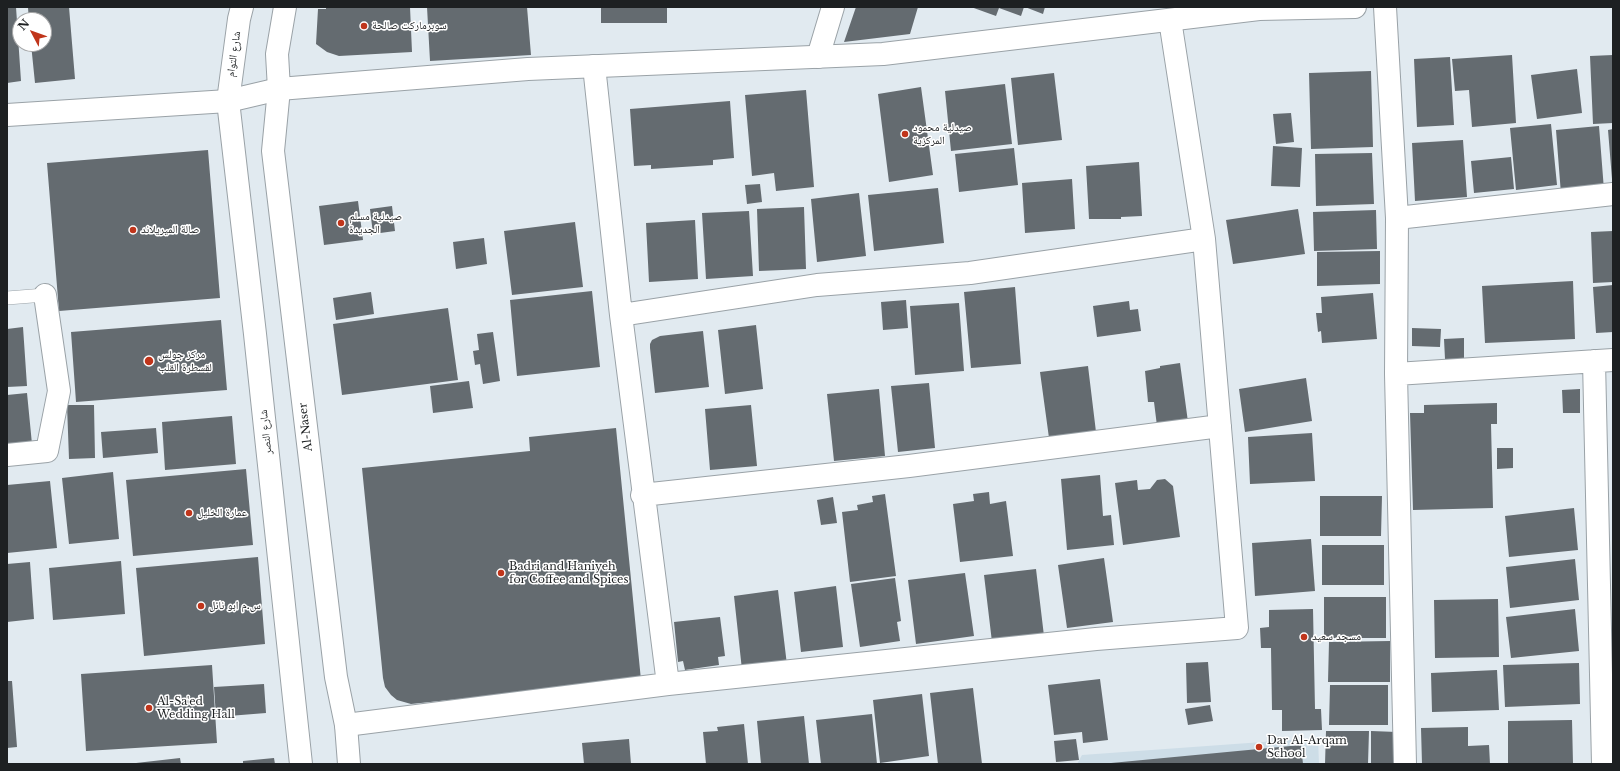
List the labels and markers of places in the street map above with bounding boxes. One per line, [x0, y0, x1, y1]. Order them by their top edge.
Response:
place label: سوبرماركت صالحة [372, 19, 447, 33]
marker: سوبرماركت صالحة [359, 21, 369, 31]
place label: صيدلية محمود المركزية [913, 121, 972, 147]
marker: صيدلية محمود المركزية [900, 129, 910, 139]
place label: صيدلية مسلم الجديدة [349, 210, 402, 236]
marker: صيدلية مسلم الجديدة [336, 218, 346, 228]
place label: صالة الميريلاند [141, 223, 200, 237]
marker: صالة الميريلاند [128, 225, 138, 235]
place label: مركز جولس لقسطرة القلب [158, 348, 212, 374]
marker: مركز جولس لقسطرة القلب [143, 355, 155, 367]
place label: عمارة الخليل [197, 506, 247, 520]
marker: عمارة الخليل [184, 508, 194, 518]
place label: Badri and Haniyeh for Coffee and Spices [509, 560, 628, 586]
marker: Badri and Haniyeh for Coffee and Spices [496, 568, 506, 578]
place label: س.م ابو نائل [209, 599, 261, 613]
marker: س.م ابو نائل [196, 601, 206, 611]
place label: مسجد سعيد [1312, 630, 1361, 644]
marker: مسجد سعيد [1299, 632, 1309, 642]
place label: Al-Sa'ed Wedding Hall [157, 695, 235, 721]
marker: Al-Sa'ed Wedding Hall [144, 703, 154, 713]
place label: Dar Al-Arqam School [1267, 734, 1347, 760]
marker: Dar Al-Arqam School [1254, 742, 1264, 752]

